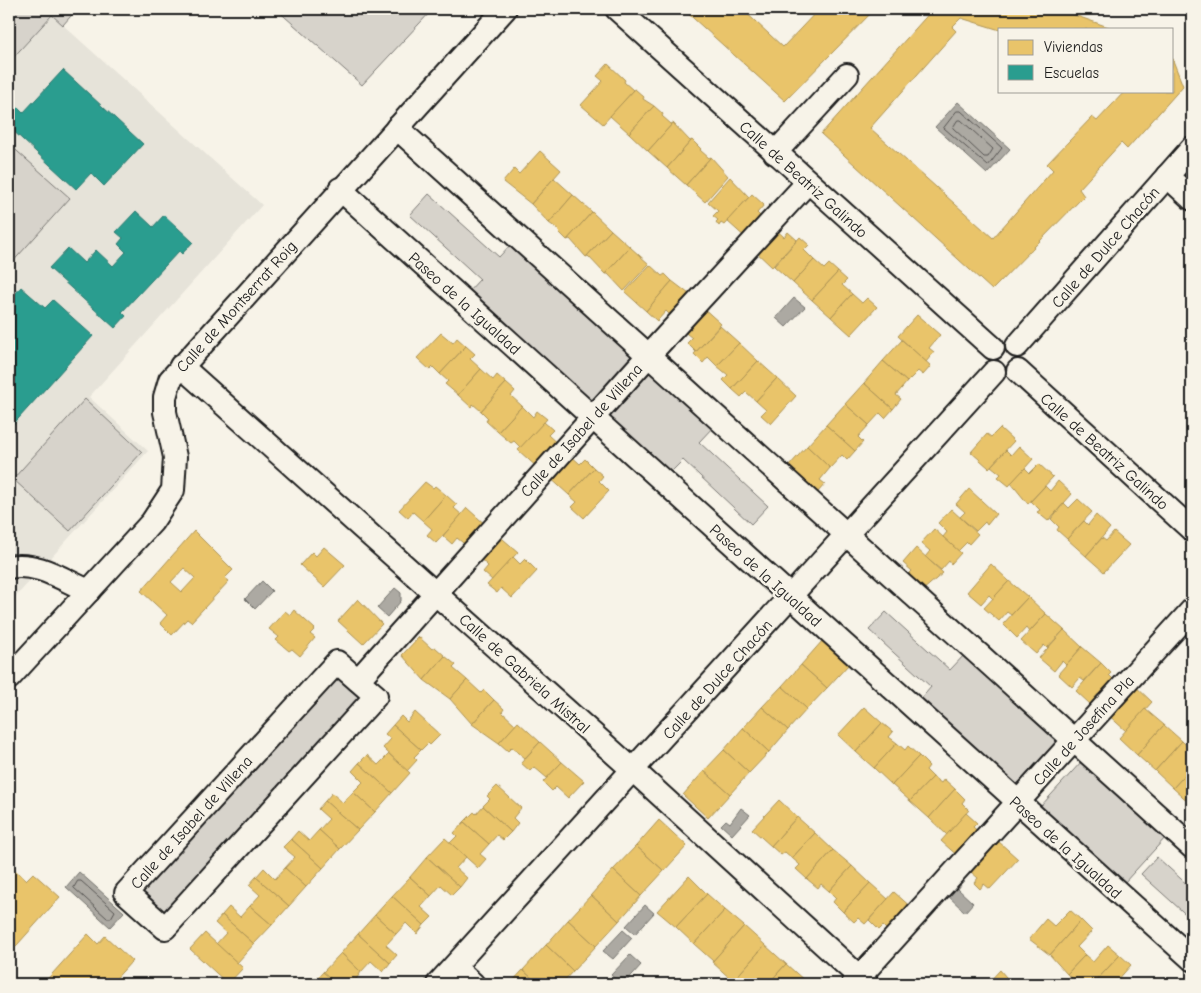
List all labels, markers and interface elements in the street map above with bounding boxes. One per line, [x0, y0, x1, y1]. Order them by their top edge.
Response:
legend [998, 28, 1174, 92]
text: Viviendas [1044, 38, 1103, 56]
text: Escuelas [1044, 64, 1099, 82]
street label: Calle de Beatriz Galindo [736, 118, 871, 242]
street label: Calle de Dulce Chacón [1048, 183, 1163, 312]
street label: Calle de Montserrat Roig [173, 237, 301, 376]
street label: Paseo de la Igualdad [405, 249, 524, 359]
street label: Calle de Isabel de Villena [517, 360, 646, 501]
street label: Calle de Beatriz Galindo [1037, 390, 1172, 514]
street label: Paseo de la Igualdad [706, 521, 825, 631]
street label: Calle de Gabriela Mistral [455, 610, 593, 737]
street label: Calle de Dulce Chacón [659, 616, 776, 743]
street label: Calle de Josefina Pla [1030, 672, 1138, 789]
street label: Calle de Isabel de Villena [127, 752, 256, 893]
street label: Paseo de la Igualdad [1006, 793, 1125, 903]

